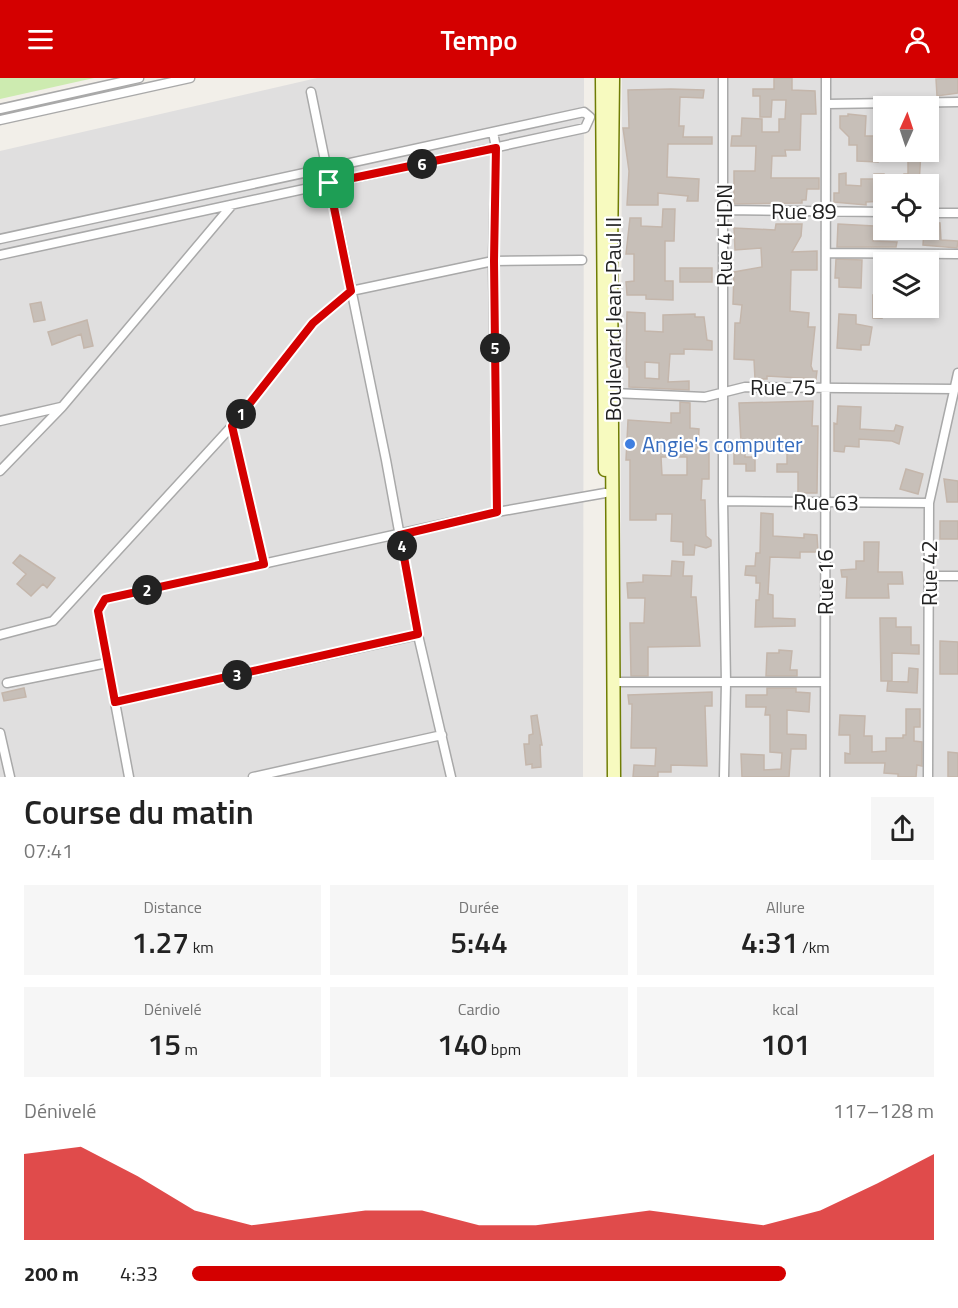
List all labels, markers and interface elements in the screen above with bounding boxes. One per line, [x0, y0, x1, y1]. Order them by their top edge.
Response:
text: Tempo [440, 19, 518, 60]
icon: menu [24, 23, 57, 56]
icon: person [901, 23, 934, 56]
north arrow [873, 96, 939, 162]
map controls [873, 96, 939, 318]
pin: 6 [407, 149, 437, 179]
text: 6 [418, 152, 426, 176]
pin [303, 157, 354, 208]
icon: arrive [312, 166, 345, 199]
button: locate [873, 174, 939, 240]
street label: Rue 4 HDN [707, 184, 741, 286]
street label: Rue 89 [771, 194, 837, 228]
street label: Boulevard Jean-Paul II [596, 217, 630, 421]
button: layers [873, 252, 939, 318]
pin: 5 [480, 333, 510, 363]
text: 5 [491, 336, 499, 360]
street label: Rue 75 [750, 370, 816, 404]
pin: 1 [226, 399, 256, 429]
text: 1 [237, 402, 245, 426]
place label: Angie's computer [642, 427, 803, 461]
marker: Angie's computer [623, 437, 637, 451]
street label: Rue 63 [793, 484, 859, 520]
pin: 4 [387, 531, 417, 561]
text: 4 [398, 534, 406, 558]
street label: Rue 42 [912, 540, 946, 606]
street label: Rue 16 [808, 549, 842, 615]
pin: 2 [132, 575, 162, 605]
text: 2 [143, 578, 151, 602]
pin: 3 [222, 660, 252, 690]
text: 3 [233, 663, 241, 687]
text: Course du matin [24, 787, 254, 837]
button: share [871, 797, 934, 860]
text: 07:41 [24, 835, 73, 866]
text: Distance [143, 895, 202, 919]
text: Durée [459, 895, 499, 919]
text: Allure [766, 895, 805, 919]
text: 1.27 [132, 919, 189, 965]
text: 5:44 [450, 919, 508, 965]
text: 4:31 [741, 919, 799, 965]
text: km [189, 935, 214, 959]
text: /km [799, 935, 830, 959]
text: Dénivelé [144, 997, 202, 1021]
text: Cardio [458, 997, 500, 1021]
text: kcal [772, 997, 798, 1021]
text: 15 [147, 1021, 181, 1067]
text: 140 [437, 1021, 487, 1067]
text: 101 [760, 1021, 811, 1067]
text: m [181, 1037, 198, 1061]
text: bpm [487, 1037, 521, 1061]
text: Dénivelé [24, 1095, 96, 1126]
text: 117–128 m [833, 1095, 934, 1126]
text: 200 m [24, 1258, 79, 1289]
text: 4:33 [120, 1258, 158, 1289]

